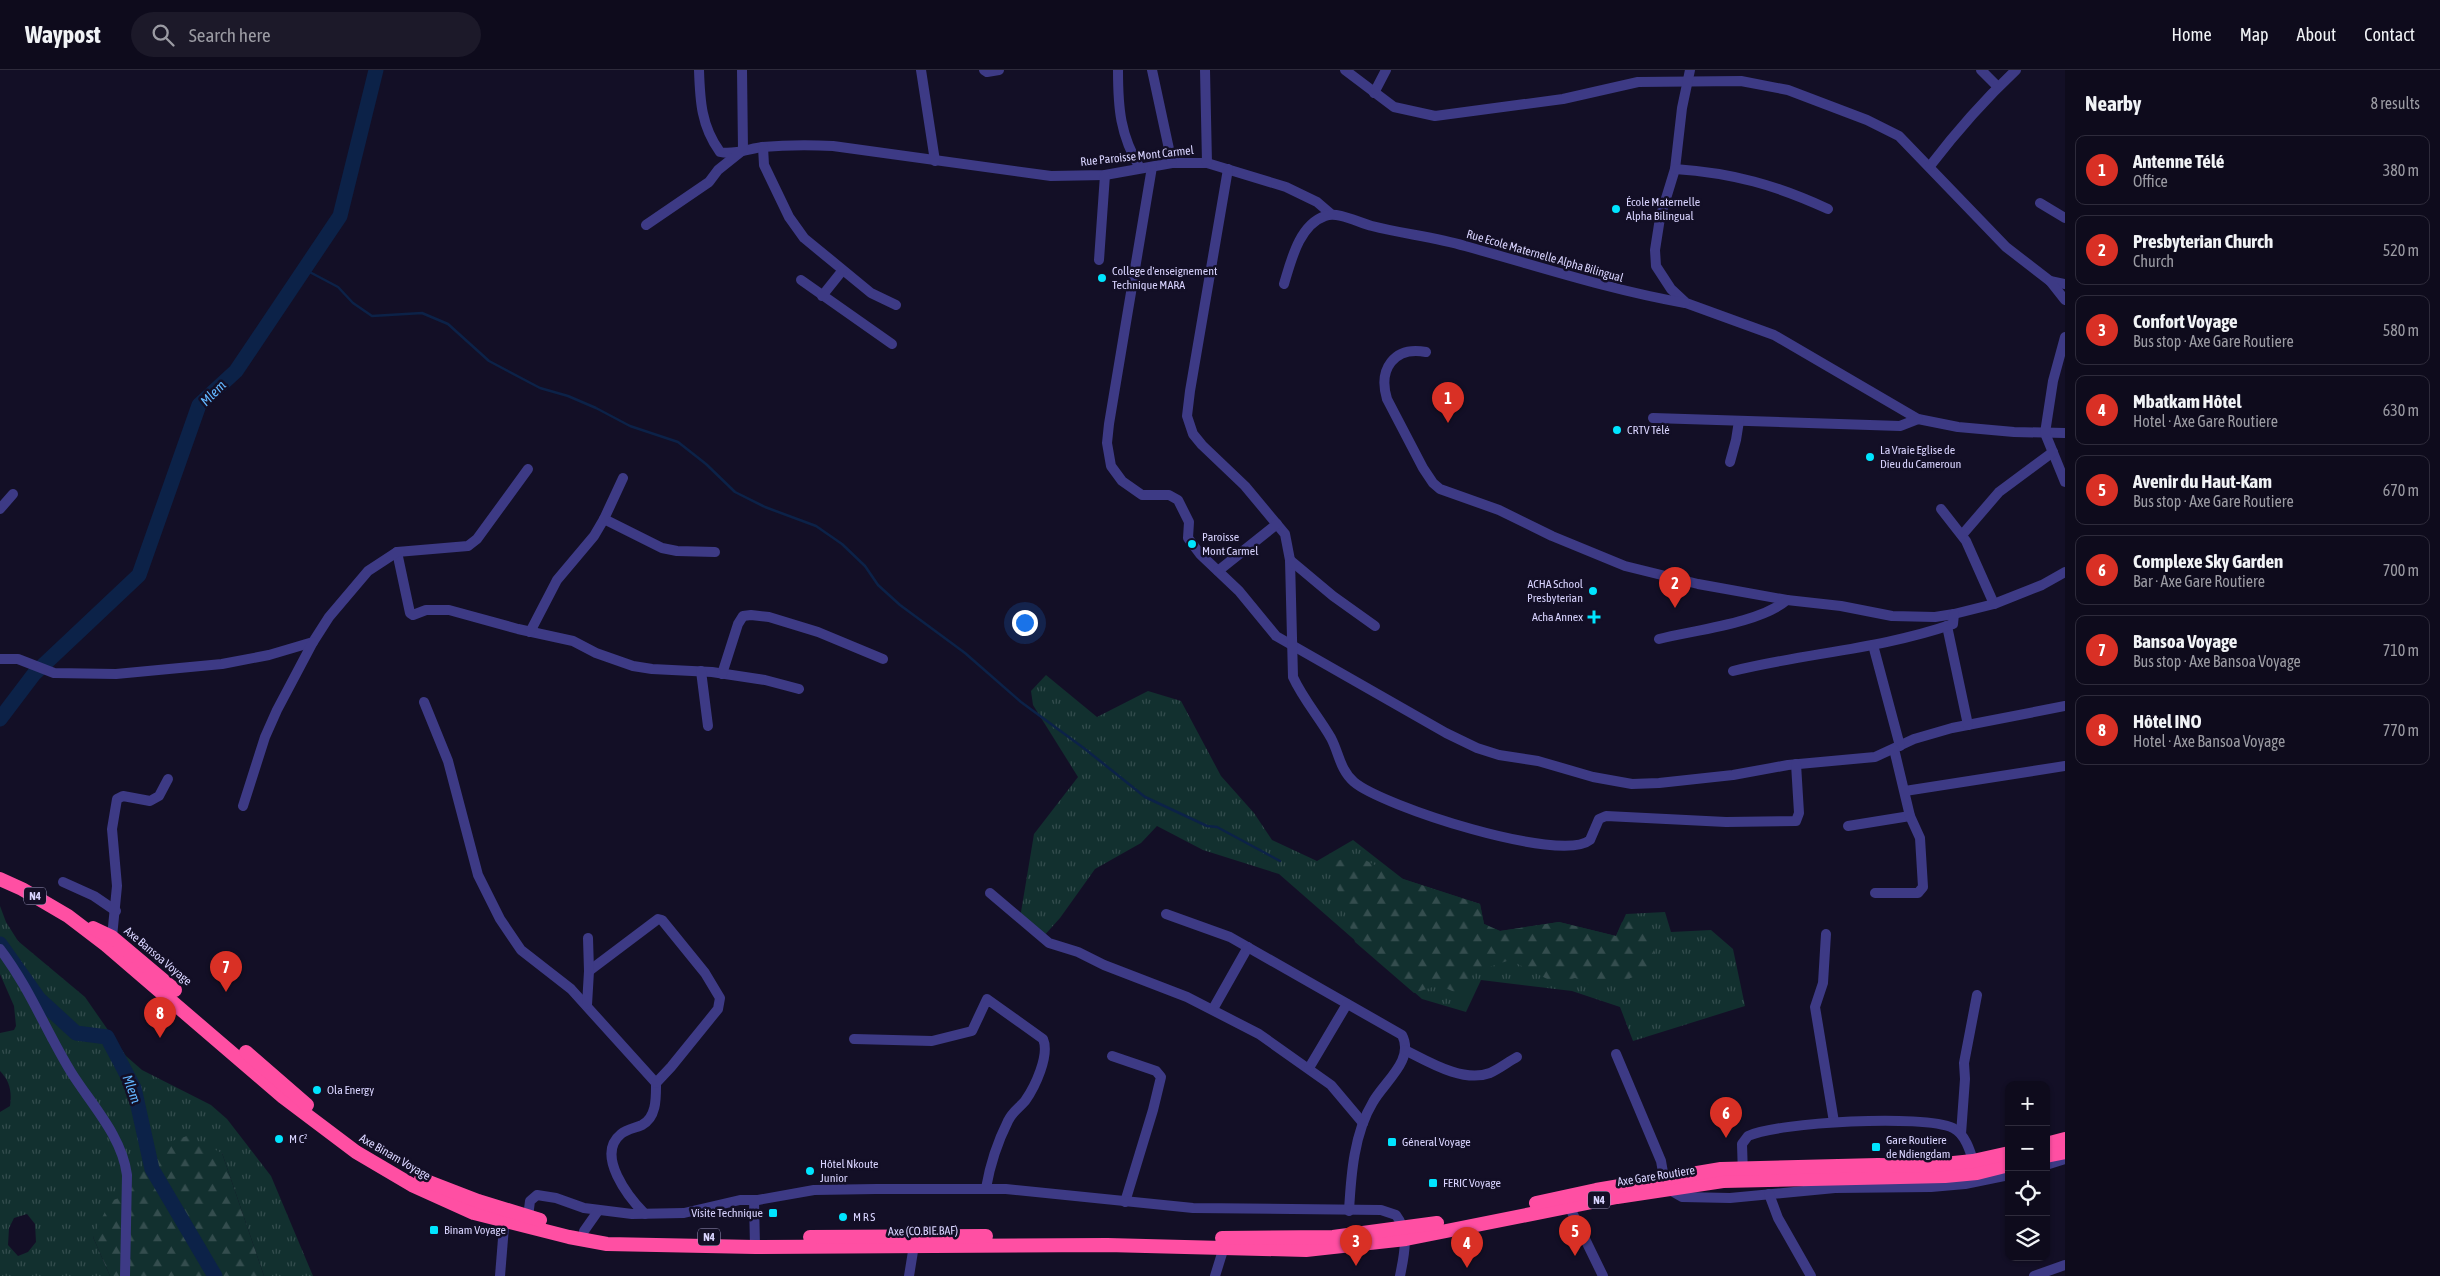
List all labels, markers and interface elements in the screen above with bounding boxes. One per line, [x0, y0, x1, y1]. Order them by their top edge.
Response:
search box [131, 12, 481, 57]
text: Waypost [25, 21, 101, 48]
icon: search [149, 21, 177, 49]
text: Search here [189, 24, 271, 46]
text: Home [2172, 24, 2212, 45]
text: Map [2240, 24, 2269, 45]
text: About [2297, 24, 2336, 45]
text: Contact [2364, 24, 2415, 45]
text: Nearby [2085, 91, 2141, 115]
text: 8 results [2370, 94, 2420, 112]
street label: Rue Paroisse Mont Carmel [1080, 143, 1195, 169]
text: Antenne Télé [2133, 150, 2224, 172]
text: 1 [2098, 161, 2106, 179]
text: 380 m [2383, 161, 2419, 179]
text: Office [2133, 172, 2168, 190]
place label: École Maternelle Alpha Bilingual [1626, 195, 1700, 223]
marker: École Maternelle Alpha Bilingual [1610, 203, 1622, 215]
street label: Rue Ecole Maternelle Alpha Bilingual [1465, 227, 1626, 285]
text: Presbyterian Church [2133, 230, 2273, 252]
text: 2 [2098, 241, 2106, 259]
text: 520 m [2383, 241, 2419, 259]
text: Church [2133, 252, 2174, 270]
place label: College d'enseignement Technique MARA [1112, 264, 1218, 292]
marker: College d'enseignement Technique MARA [1096, 272, 1108, 284]
text: Confort Voyage [2133, 310, 2238, 332]
text: 3 [2098, 321, 2106, 339]
text: 580 m [2383, 321, 2419, 339]
text: Bus stop · Axe Gare Routiere [2133, 332, 2294, 350]
water label: Mlem [197, 377, 229, 409]
pin: 1 [1432, 382, 1464, 423]
text: Mbatkam Hôtel [2133, 390, 2241, 412]
text: 4 [2098, 401, 2106, 419]
text: 630 m [2383, 401, 2419, 419]
text: Hotel · Axe Gare Routiere [2133, 412, 2278, 430]
place label: CRTV Télé [1627, 423, 1670, 437]
marker: CRTV Télé [1611, 424, 1623, 436]
place label: La Vraie Eglise de Dieu du Cameroun [1880, 443, 1961, 471]
marker: La Vraie Eglise de Dieu du Cameroun [1864, 451, 1876, 463]
text: Avenir du Haut-Kam [2133, 470, 2272, 492]
text: 5 [2098, 481, 2106, 499]
text: 670 m [2383, 481, 2419, 499]
text: Bus stop · Axe Gare Routiere [2133, 492, 2294, 510]
place label: Paroisse Mont Carmel [1202, 530, 1259, 558]
marker: Paroisse Mont Carmel [1186, 538, 1198, 550]
text: Complexe Sky Garden [2133, 550, 2283, 572]
text: 6 [2098, 561, 2106, 579]
text: 700 m [2383, 561, 2419, 579]
pin: 2 [1659, 567, 1691, 608]
text: Bar · Axe Gare Routiere [2133, 572, 2265, 590]
place label: ACHA School Presbyterian [1527, 577, 1584, 605]
marker: ACHA School Presbyterian [1587, 585, 1599, 597]
your location [1012, 610, 1038, 636]
place label: Acha Annex [1532, 610, 1583, 624]
marker: Acha Annex [1587, 610, 1601, 624]
text: Bansoa Voyage [2133, 630, 2238, 652]
text: 7 [2098, 641, 2106, 659]
text: 710 m [2383, 641, 2419, 659]
text: Bus stop · Axe Bansoa Voyage [2133, 652, 2301, 670]
text: Hôtel INO [2133, 710, 2202, 732]
text: 8 [2098, 721, 2106, 739]
text: 770 m [2383, 721, 2419, 739]
text: Hotel · Axe Bansoa Voyage [2133, 732, 2285, 750]
road number: N4 [24, 888, 46, 904]
street label: Axe Bansoa Voyage [121, 924, 195, 988]
pin: 7 [210, 951, 242, 992]
pin: 8 [144, 997, 176, 1038]
water label: Mlem [119, 1072, 145, 1106]
map controls [2005, 1081, 2050, 1261]
button: + [2005, 1081, 2050, 1126]
place label: Ola Energy [327, 1083, 374, 1097]
marker: Ola Energy [311, 1084, 323, 1096]
pin: 6 [1710, 1097, 1742, 1138]
button: − [2005, 1126, 2050, 1171]
street label: Axe Binam Voyage [357, 1131, 433, 1183]
place label: M C² [289, 1132, 307, 1146]
marker: M C² [273, 1133, 285, 1145]
place label: Gare Routiere de Ndiengdam [1886, 1133, 1950, 1161]
place label: Géneral Voyage [1402, 1135, 1471, 1149]
marker: Géneral Voyage [1386, 1136, 1398, 1148]
marker: Gare Routiere de Ndiengdam [1870, 1141, 1882, 1153]
place label: Hôtel Nkoute Junior [820, 1157, 879, 1185]
street label: Axe Gare Routiere [1616, 1163, 1696, 1189]
marker: Hôtel Nkoute Junior [804, 1165, 816, 1177]
button: locate [2005, 1171, 2050, 1216]
place label: FERIC Voyage [1443, 1176, 1501, 1190]
marker: FERIC Voyage [1427, 1177, 1439, 1189]
road number: N4 [1588, 1192, 1610, 1208]
place label: Visite Technique [691, 1206, 763, 1220]
marker: Visite Technique [767, 1207, 779, 1219]
place label: M R S [853, 1210, 875, 1224]
marker: M R S [837, 1211, 849, 1223]
pin: 5 [1559, 1215, 1591, 1256]
button: layers [2005, 1216, 2050, 1261]
place label: Binam Voyage [444, 1223, 506, 1237]
street label: Axe (CO.BIE.BAF) [888, 1223, 958, 1239]
marker: Binam Voyage [428, 1224, 440, 1236]
pin: 3 [1340, 1225, 1372, 1266]
pin: 4 [1451, 1227, 1483, 1268]
road number: N4 [698, 1228, 720, 1246]

